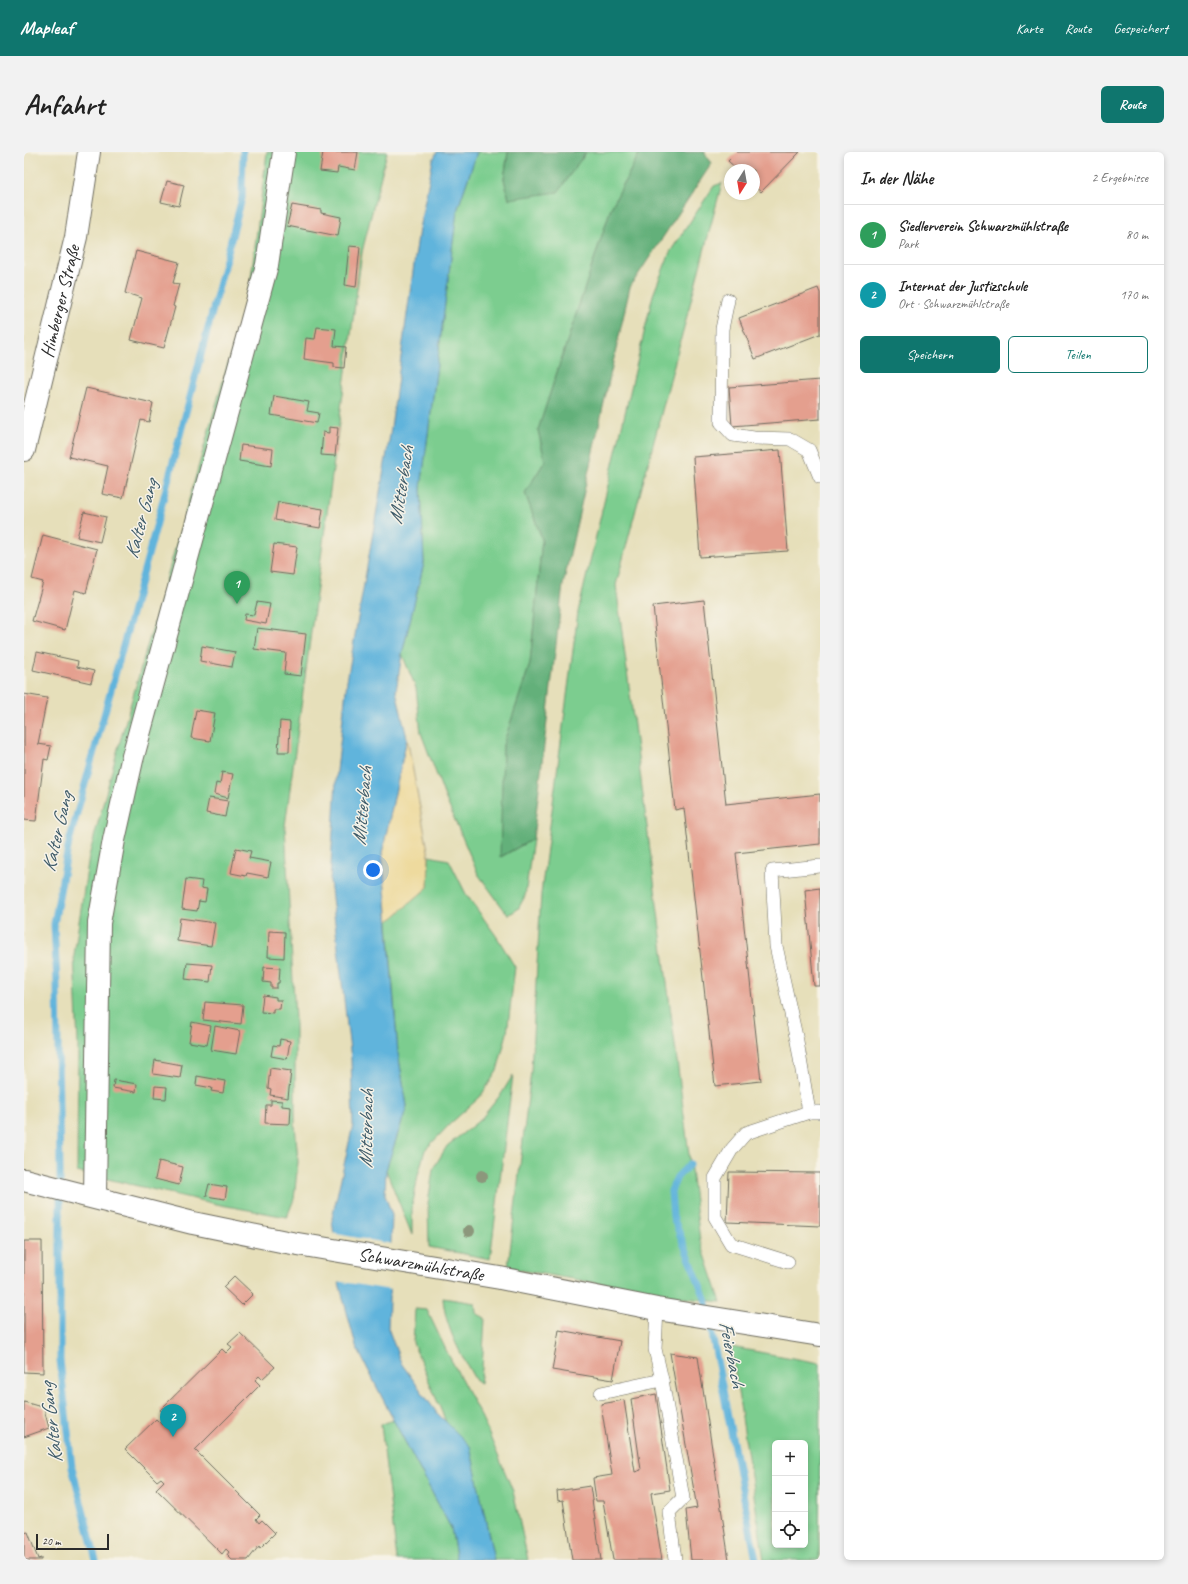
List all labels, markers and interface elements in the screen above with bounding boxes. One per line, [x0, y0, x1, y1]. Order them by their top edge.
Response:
text: Mapleaf [20, 16, 73, 40]
text: Karte [1016, 20, 1043, 37]
text: Route [1065, 20, 1091, 37]
text: Gespeichert [1113, 20, 1168, 37]
button: Route [1101, 86, 1164, 123]
text: Anfahrt [24, 87, 104, 122]
north arrow [724, 164, 760, 200]
text: In der Nähe [860, 168, 933, 189]
text: 2 Ergebnisse [1092, 170, 1148, 186]
text: Siedlerverein Schwarzmühlstraße [898, 217, 1068, 236]
text: 1 [870, 227, 876, 243]
text: 80 m [1126, 227, 1148, 243]
text: Park [898, 236, 919, 252]
street label: Himberger Straße [35, 241, 86, 360]
text: Internat der Justizschule [898, 277, 1027, 296]
text: 2 [870, 287, 876, 303]
text: 170 m [1120, 287, 1148, 303]
text: Ort · Schwarzmühlstraße [898, 296, 1009, 312]
button: Speichern [860, 336, 1000, 373]
button: Teilen [1008, 336, 1148, 373]
water label: Mitterbach [383, 442, 420, 526]
water label: Kalter Gang [119, 474, 164, 561]
pin: 1 [224, 571, 250, 604]
water label: Mitterbach [346, 764, 378, 846]
water label: Kalter Gang [36, 787, 79, 874]
your location [363, 860, 383, 880]
water label: Mitterbach [353, 1088, 379, 1168]
street label: Schwarzmühlstraße [356, 1242, 487, 1287]
water label: Feierbach [713, 1319, 751, 1391]
water label: Kalter Gang [33, 1379, 68, 1464]
pin: 2 [160, 1404, 186, 1437]
map controls [772, 1440, 808, 1548]
button: + [772, 1440, 808, 1476]
button: − [772, 1476, 808, 1512]
button: locate [772, 1512, 808, 1548]
scale bar [36, 1532, 109, 1551]
text: 20 m [42, 1534, 61, 1548]

